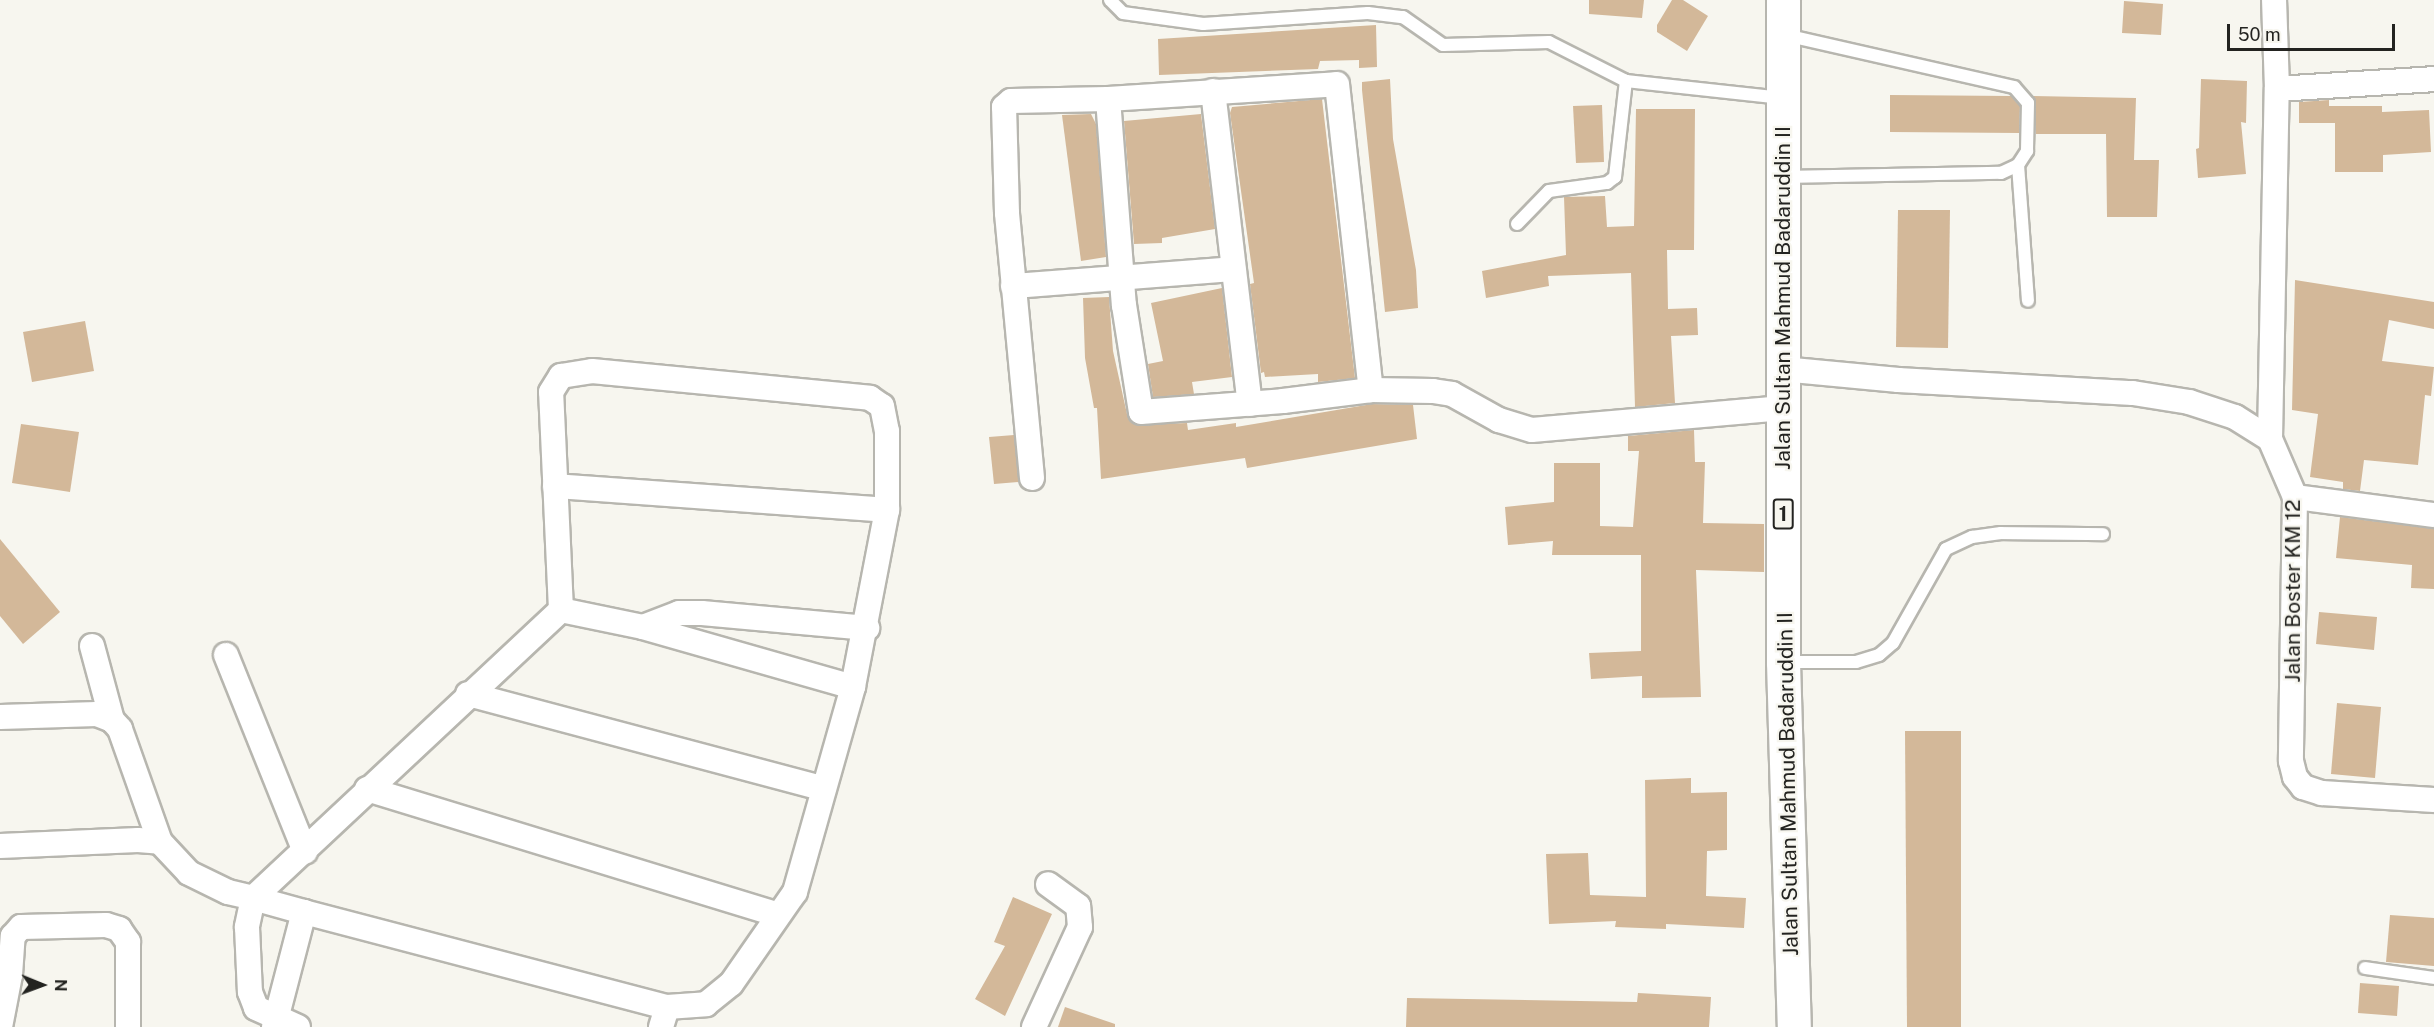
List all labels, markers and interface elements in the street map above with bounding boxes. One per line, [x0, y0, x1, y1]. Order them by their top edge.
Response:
scale bar [2230, 12, 2398, 50]
text: 50 m [2238, 24, 2281, 45]
street label: Jalan Sultan Mahmud Badaruddin II [1770, 126, 1796, 470]
road number: 1 [1772, 497, 1794, 531]
street label: Jalan Boster KM 12 [2280, 499, 2306, 683]
street label: Jalan Sultan Mahmud Badaruddin II [1772, 612, 1804, 956]
north arrow [12, 955, 72, 1015]
text: N [51, 979, 70, 992]

